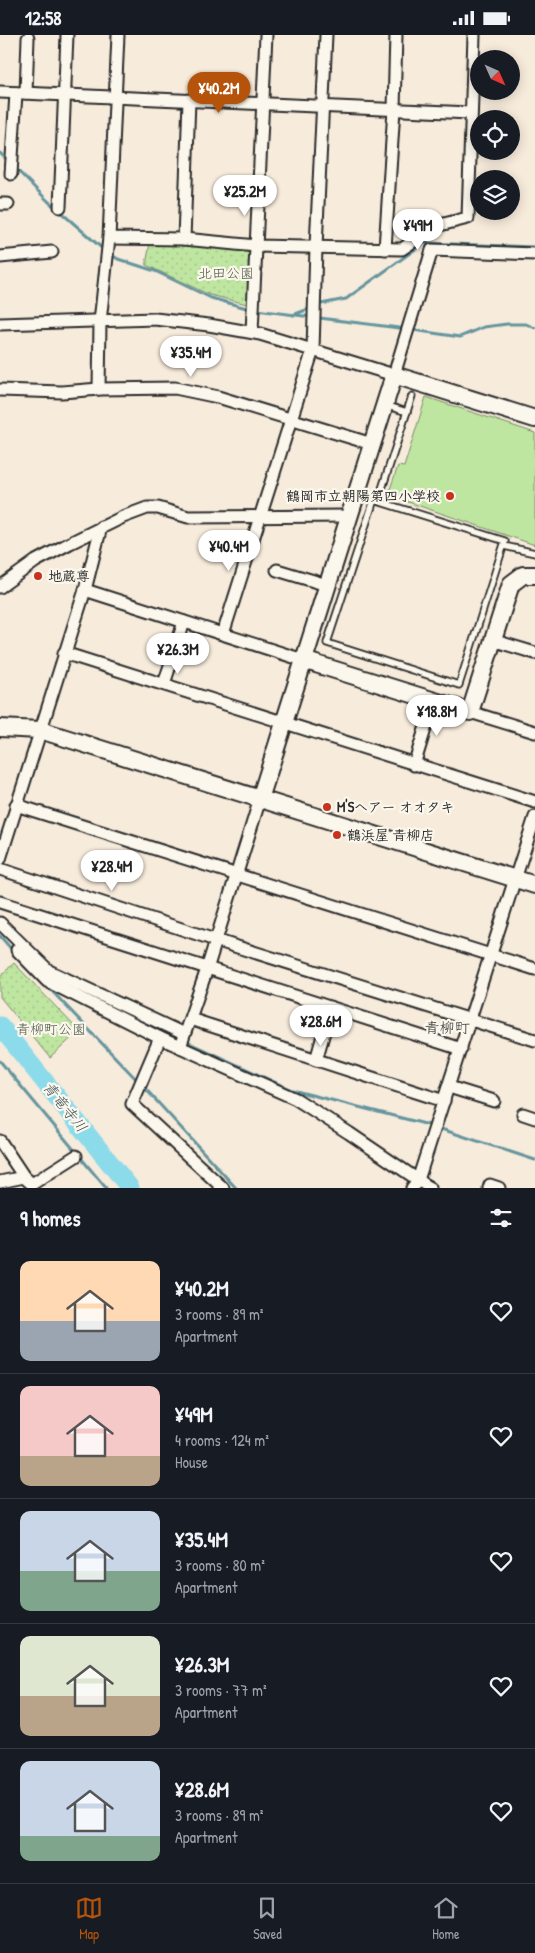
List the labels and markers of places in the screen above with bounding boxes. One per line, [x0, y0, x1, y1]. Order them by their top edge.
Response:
pin: ¥40.2M [178, 71, 260, 114]
pin: ¥25.2M [204, 175, 286, 217]
pin: ¥49M [388, 209, 448, 251]
pin: ¥35.4M [150, 335, 232, 378]
place label: 鶴岡市立朝陽第四小学校 [286, 486, 440, 505]
marker: 鶴岡市立朝陽第四小学校 [444, 490, 456, 502]
pin: ¥40.4M [188, 529, 270, 572]
place label: 地蔵尊 [48, 566, 90, 585]
marker: 地蔵尊 [32, 570, 44, 582]
pin: ¥26.3M [137, 633, 219, 675]
pin: ¥18.8M [396, 695, 478, 737]
place label: M'Sヘアー オオタキ [337, 797, 454, 816]
marker: M'Sヘアー オオタキ [321, 801, 333, 813]
place label: 鶴浜屋 青柳店 [347, 825, 434, 844]
marker: 鶴浜屋 青柳店 [331, 829, 343, 841]
pin: ¥28.4M [71, 849, 153, 892]
pin: ¥28.6M [280, 1005, 362, 1047]

